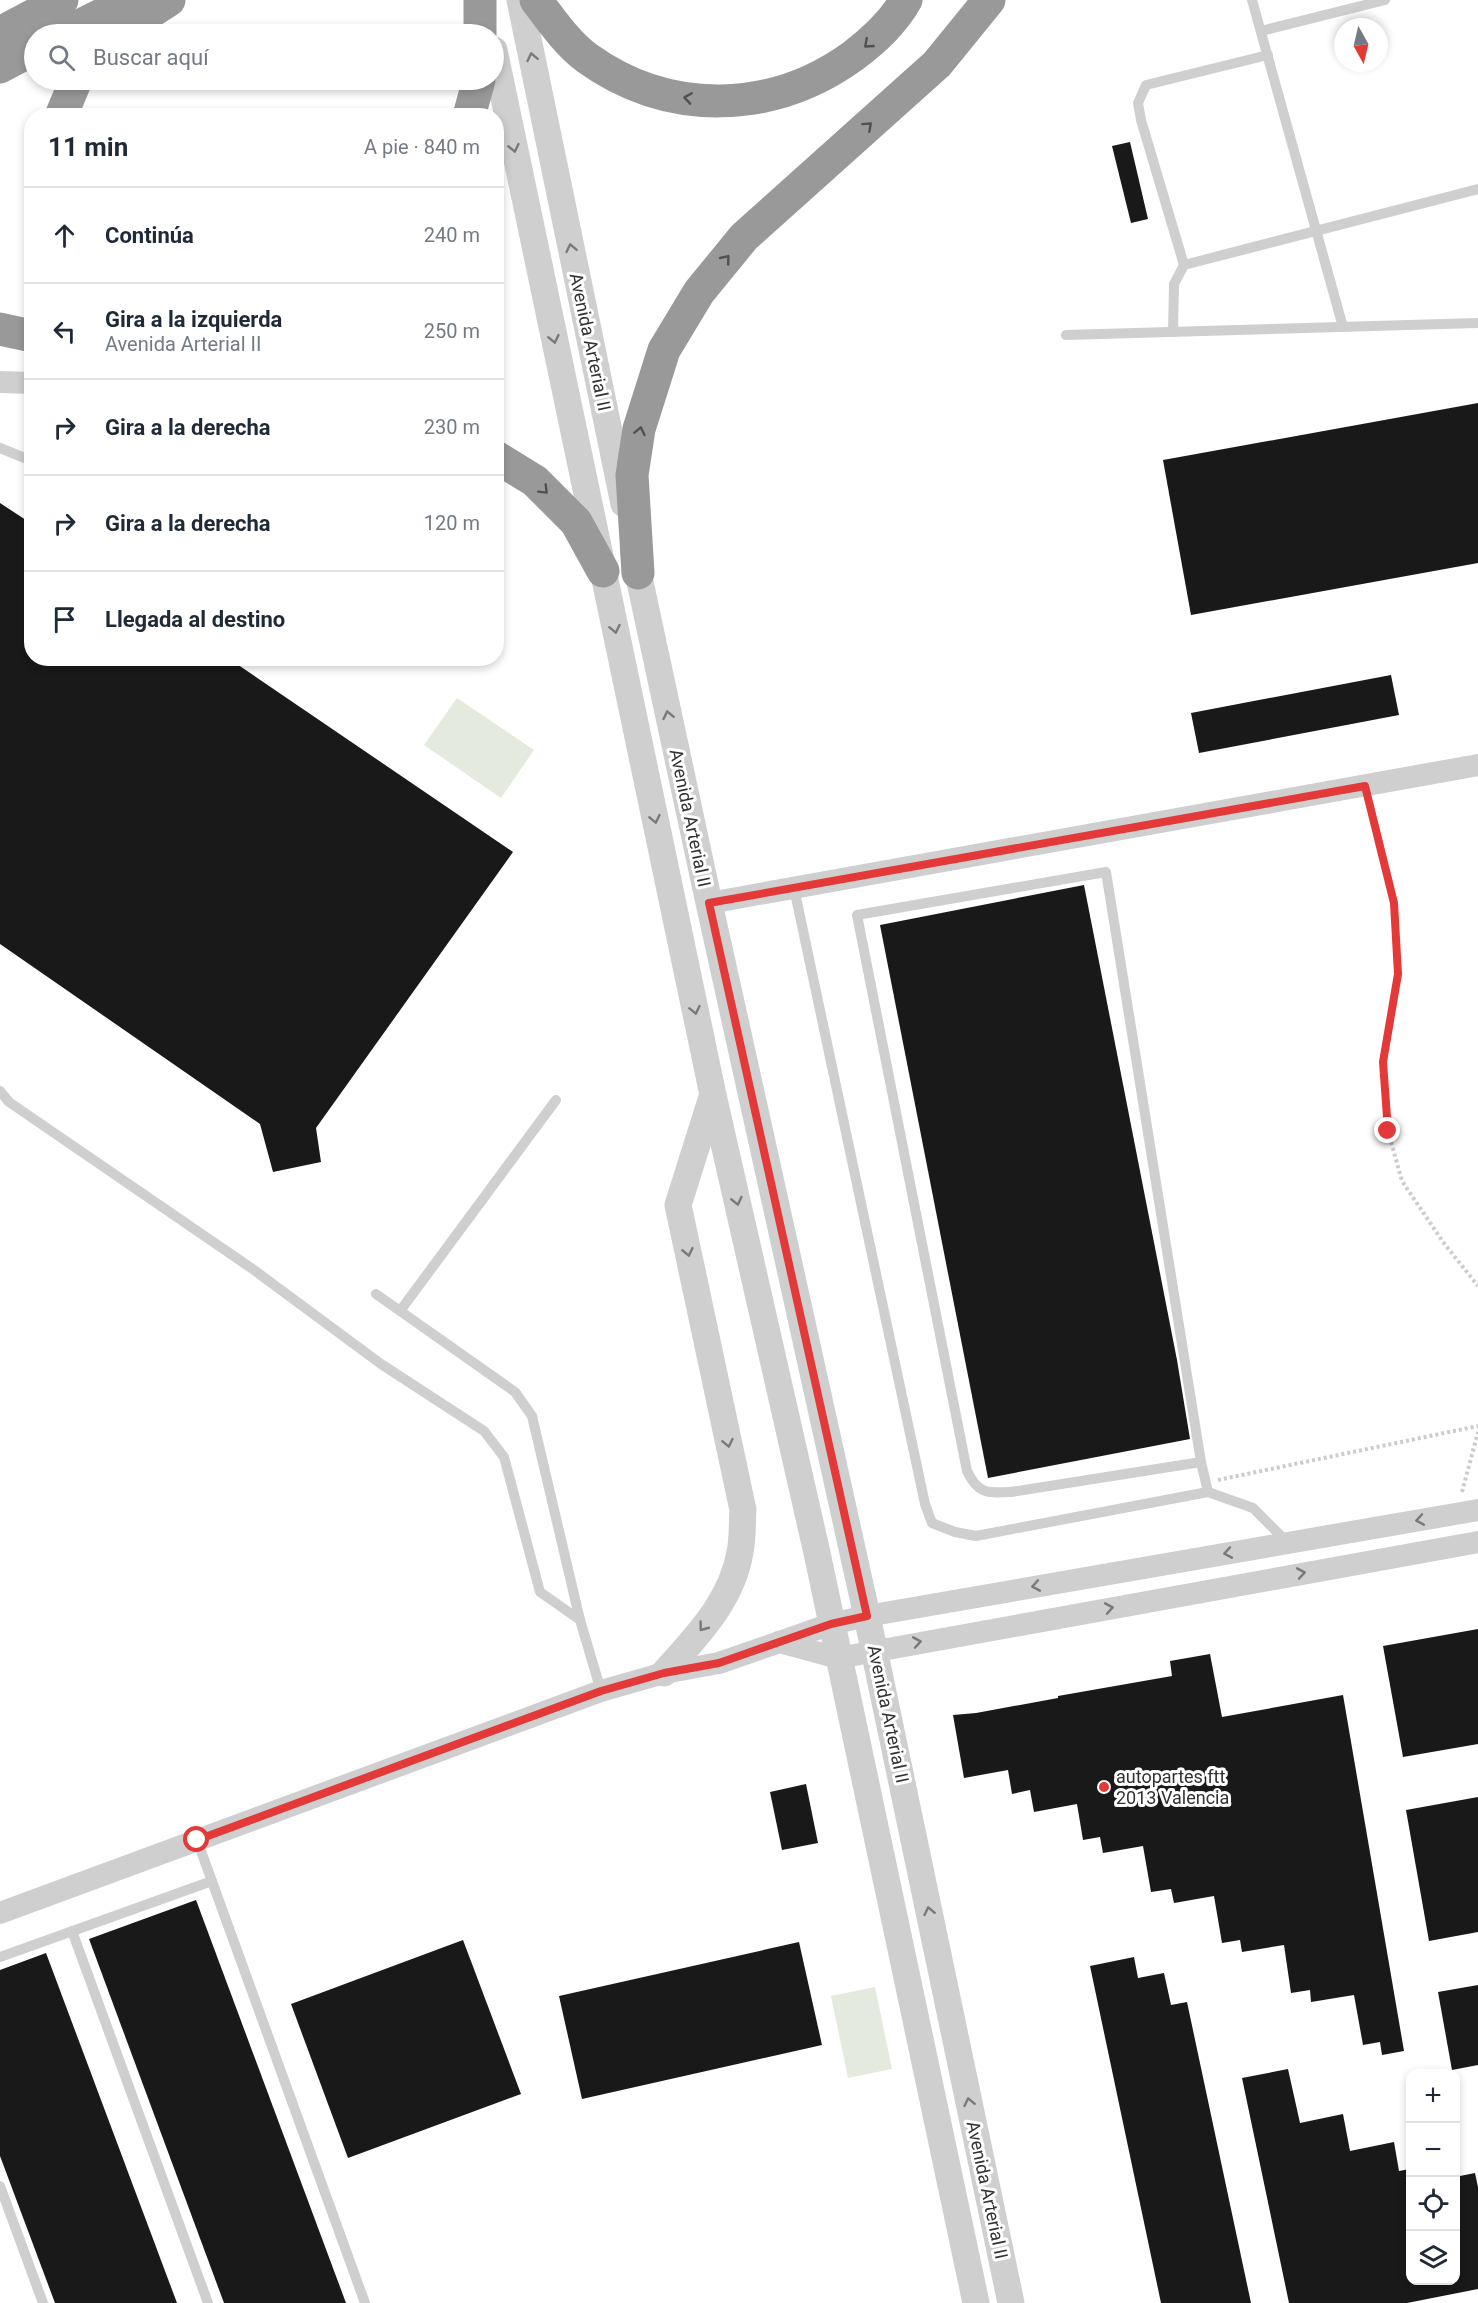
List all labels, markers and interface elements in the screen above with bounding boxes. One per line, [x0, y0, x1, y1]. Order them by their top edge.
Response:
north arrow [1334, 18, 1388, 72]
search box [24, 24, 504, 90]
one-way arrow [864, 37, 875, 48]
icon: search [45, 41, 78, 74]
text: Buscar aquí [93, 45, 209, 70]
one-way arrow [526, 52, 539, 62]
one-way arrow [683, 93, 692, 105]
one-way arrow [861, 122, 872, 133]
text: 11 min [48, 132, 128, 162]
text: A pie · 840 m [364, 135, 480, 159]
one-way arrow [507, 143, 520, 153]
icon: ahead [48, 219, 81, 252]
text: Continúa [105, 223, 194, 248]
text: 240 m [424, 223, 480, 247]
one-way arrow [565, 243, 578, 253]
one-way arrow [719, 255, 730, 266]
street label: Avenida Arterial II [566, 271, 615, 413]
text: Gira a la izquierda [105, 307, 282, 332]
icon: left [48, 315, 81, 348]
text: 250 m [424, 319, 480, 343]
text: Avenida Arterial II [105, 332, 261, 356]
one-way arrow [547, 333, 560, 343]
icon: right [48, 411, 81, 444]
text: Gira a la derecha [105, 415, 271, 440]
text: 230 m [424, 415, 480, 439]
one-way arrow [632, 426, 645, 436]
one-way arrow [537, 484, 548, 494]
icon: right [48, 507, 81, 540]
text: Gira a la derecha [105, 511, 271, 536]
text: 120 m [424, 511, 480, 535]
icon: arrive [48, 603, 81, 636]
text: Llegada al destino [105, 607, 285, 632]
one-way arrow [608, 623, 621, 633]
one-way arrow [663, 710, 676, 720]
street label: Avenida Arterial II [666, 747, 715, 889]
one-way arrow [648, 814, 661, 824]
one-way arrow [688, 1005, 701, 1015]
route end [1374, 1117, 1400, 1143]
one-way arrow [729, 1196, 742, 1206]
one-way arrow [681, 1247, 694, 1257]
one-way arrow [721, 1438, 734, 1448]
one-way arrow [1416, 1513, 1426, 1526]
one-way arrow [1224, 1547, 1233, 1559]
one-way arrow [1296, 1567, 1306, 1580]
one-way arrow [1031, 1580, 1041, 1592]
one-way arrow [1105, 1602, 1114, 1614]
one-way arrow [700, 1620, 711, 1631]
one-way arrow [913, 1637, 922, 1649]
street label: Avenida Arterial II [864, 1643, 913, 1785]
place label: autopartes ftt 2013 Valencia [1116, 1766, 1229, 1808]
marker: autopartes ftt 2013 Valencia [1097, 1780, 1111, 1794]
route start [183, 1826, 209, 1852]
one-way arrow [923, 1906, 936, 1916]
map controls [1406, 2069, 1460, 2285]
button: + [1406, 2069, 1460, 2123]
one-way arrow [963, 2097, 976, 2107]
street label: Avenida Arterial II [963, 2119, 1012, 2261]
button: − [1406, 2123, 1460, 2177]
button: locate [1406, 2177, 1460, 2231]
button: layers [1406, 2231, 1460, 2285]

